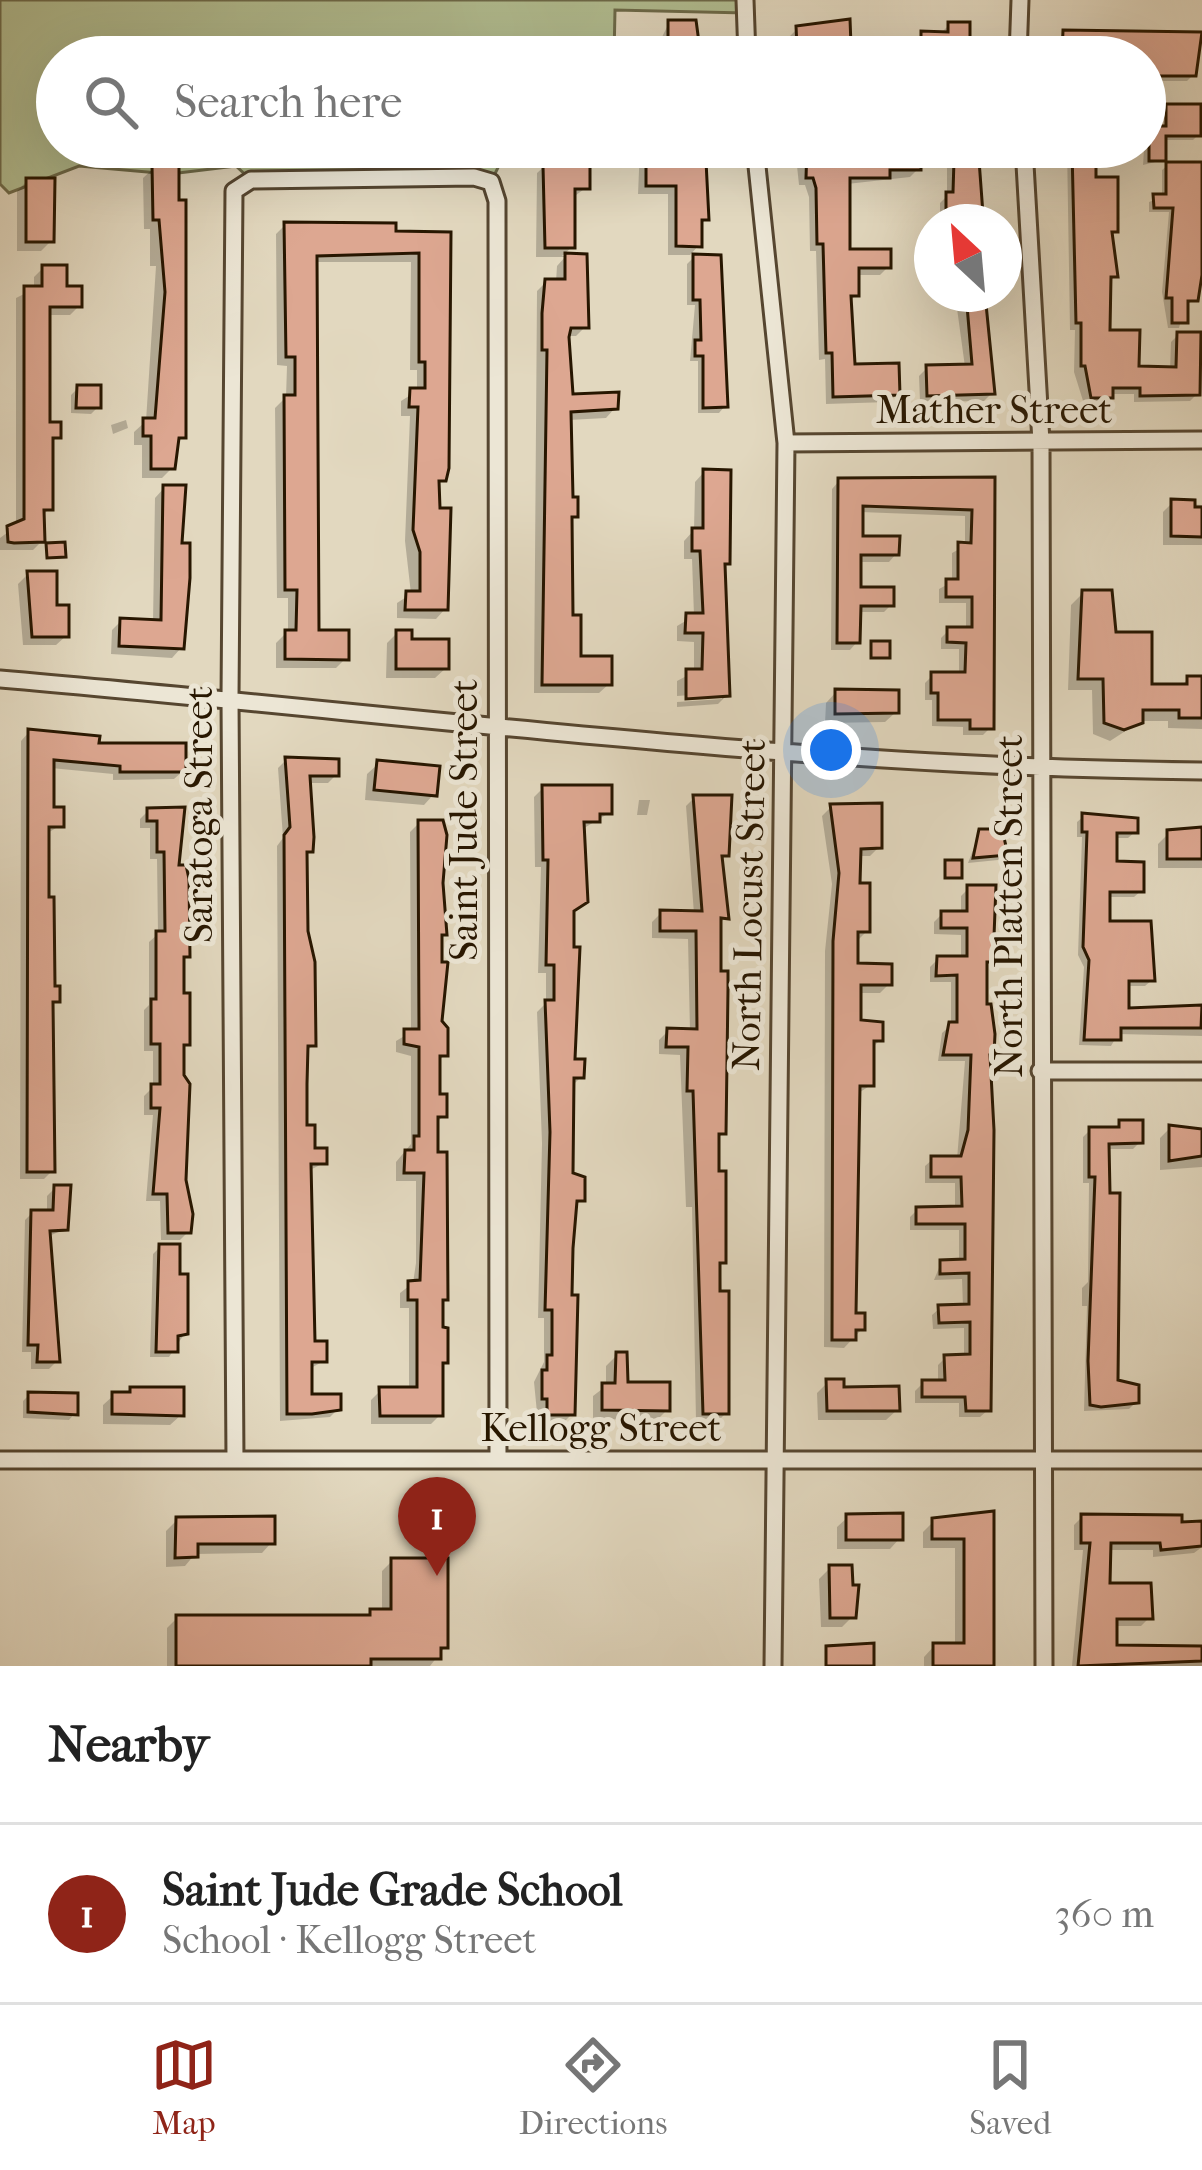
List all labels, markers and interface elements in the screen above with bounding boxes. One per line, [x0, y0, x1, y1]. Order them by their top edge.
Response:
search box [36, 36, 1166, 168]
icon: search [78, 69, 144, 135]
text: Search here [174, 76, 402, 129]
north arrow [914, 204, 1022, 312]
street label: Mather Street [876, 387, 1112, 433]
street label: Saint Jude Street [441, 679, 487, 961]
street label: Saratoga Street [176, 687, 222, 943]
your location [801, 720, 861, 780]
street label: North Platten Street [986, 735, 1032, 1077]
street label: North Locust Street [723, 739, 775, 1071]
street label: Kellogg Street [481, 1405, 722, 1451]
pin: 1 [398, 1477, 476, 1576]
text: Nearby [48, 1714, 209, 1774]
text: Saint Jude Grade School [162, 1864, 623, 1917]
text: 1 [80, 1891, 94, 1937]
text: 360 m [1055, 1891, 1154, 1937]
text: School · Kellogg Street [162, 1917, 536, 1963]
tab: Map [151, 2032, 217, 2143]
tab: Directions [519, 2032, 667, 2143]
tab: Saved [969, 2032, 1051, 2143]

